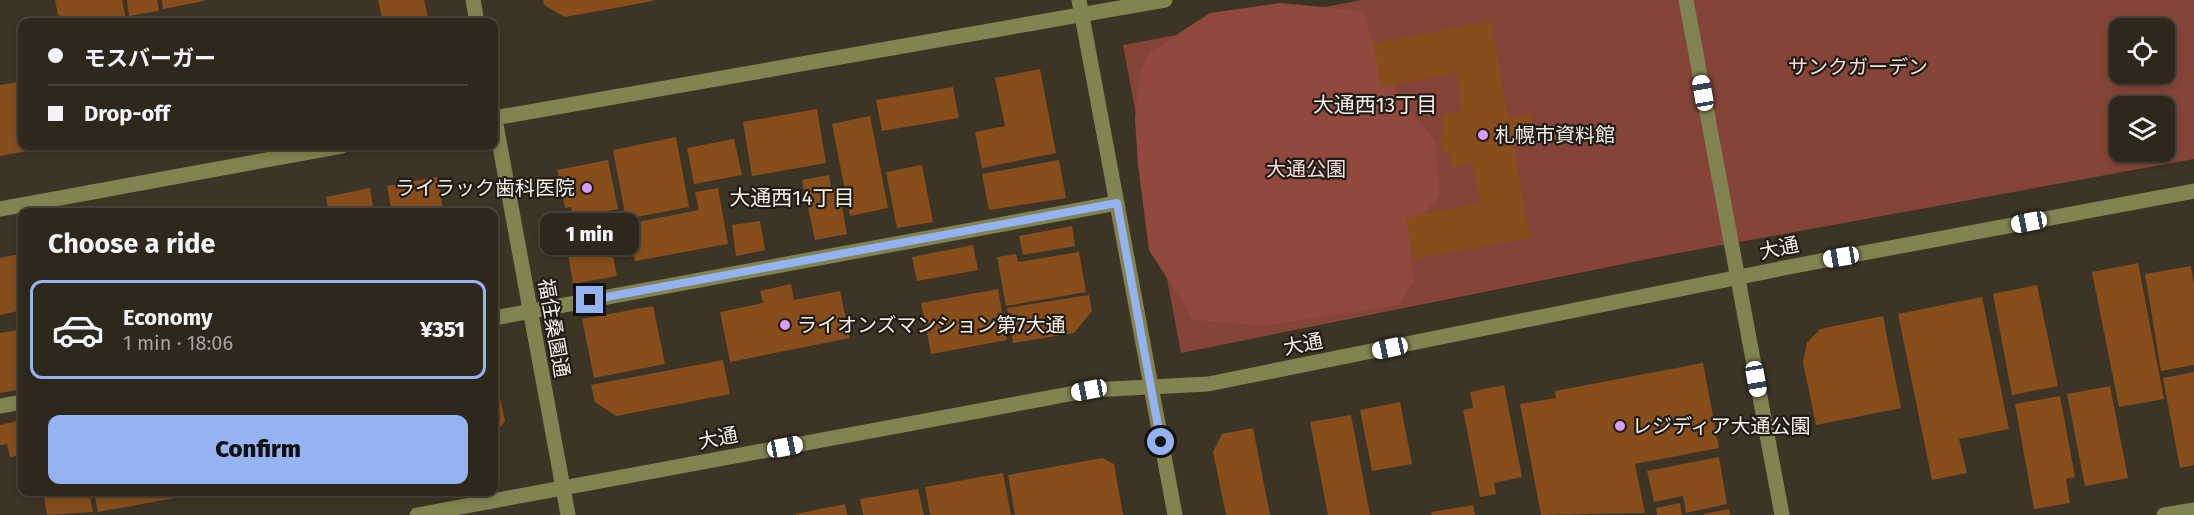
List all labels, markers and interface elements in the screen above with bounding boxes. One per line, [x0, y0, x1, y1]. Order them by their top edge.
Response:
map controls [2109, 18, 2175, 162]
button: locate [2109, 18, 2175, 84]
text: モスバーガー [84, 45, 216, 72]
park label: サンクガーデン [1788, 55, 1928, 79]
car [1691, 74, 1715, 112]
district label: 大通西13丁目 [1313, 92, 1437, 118]
button: layers [2109, 96, 2175, 162]
text: Drop-off [84, 100, 170, 127]
place label: 札幌市資料館 [1495, 123, 1615, 147]
marker: 札幌市資料館 [1476, 128, 1490, 142]
park label: 大通公園 [1266, 157, 1346, 181]
place label: ライラック歯科医院 [395, 176, 575, 200]
marker: ライラック歯科医院 [580, 181, 594, 195]
district label: 大通西14丁目 [729, 185, 855, 211]
car [2010, 210, 2048, 234]
callout: 1 min [540, 213, 640, 255]
text: 1 min [566, 222, 613, 246]
text: Choose a ride [48, 228, 215, 260]
street label: 大通 [1757, 232, 1801, 264]
car [1822, 245, 1860, 269]
street label: 福住桑園通 [533, 277, 575, 379]
route end [576, 286, 603, 313]
icon: car [51, 303, 105, 357]
text: Economy [123, 304, 212, 331]
place label: ライオンズマンション第7大通 [797, 313, 1065, 337]
text: ¥351 [420, 316, 465, 343]
marker: ライオンズマンション第7大通 [778, 318, 792, 332]
street label: 大通 [1281, 328, 1325, 360]
text: 1 min · 18:06 [123, 331, 233, 355]
car [1371, 335, 1409, 361]
car [1744, 360, 1768, 398]
car [1070, 378, 1108, 402]
place label: レジディア大通公園 [1632, 414, 1811, 438]
button: Confirm [48, 415, 468, 484]
marker: レジディア大通公園 [1613, 419, 1627, 433]
street label: 大通 [696, 422, 740, 454]
route start [1147, 428, 1174, 455]
car [766, 435, 804, 459]

